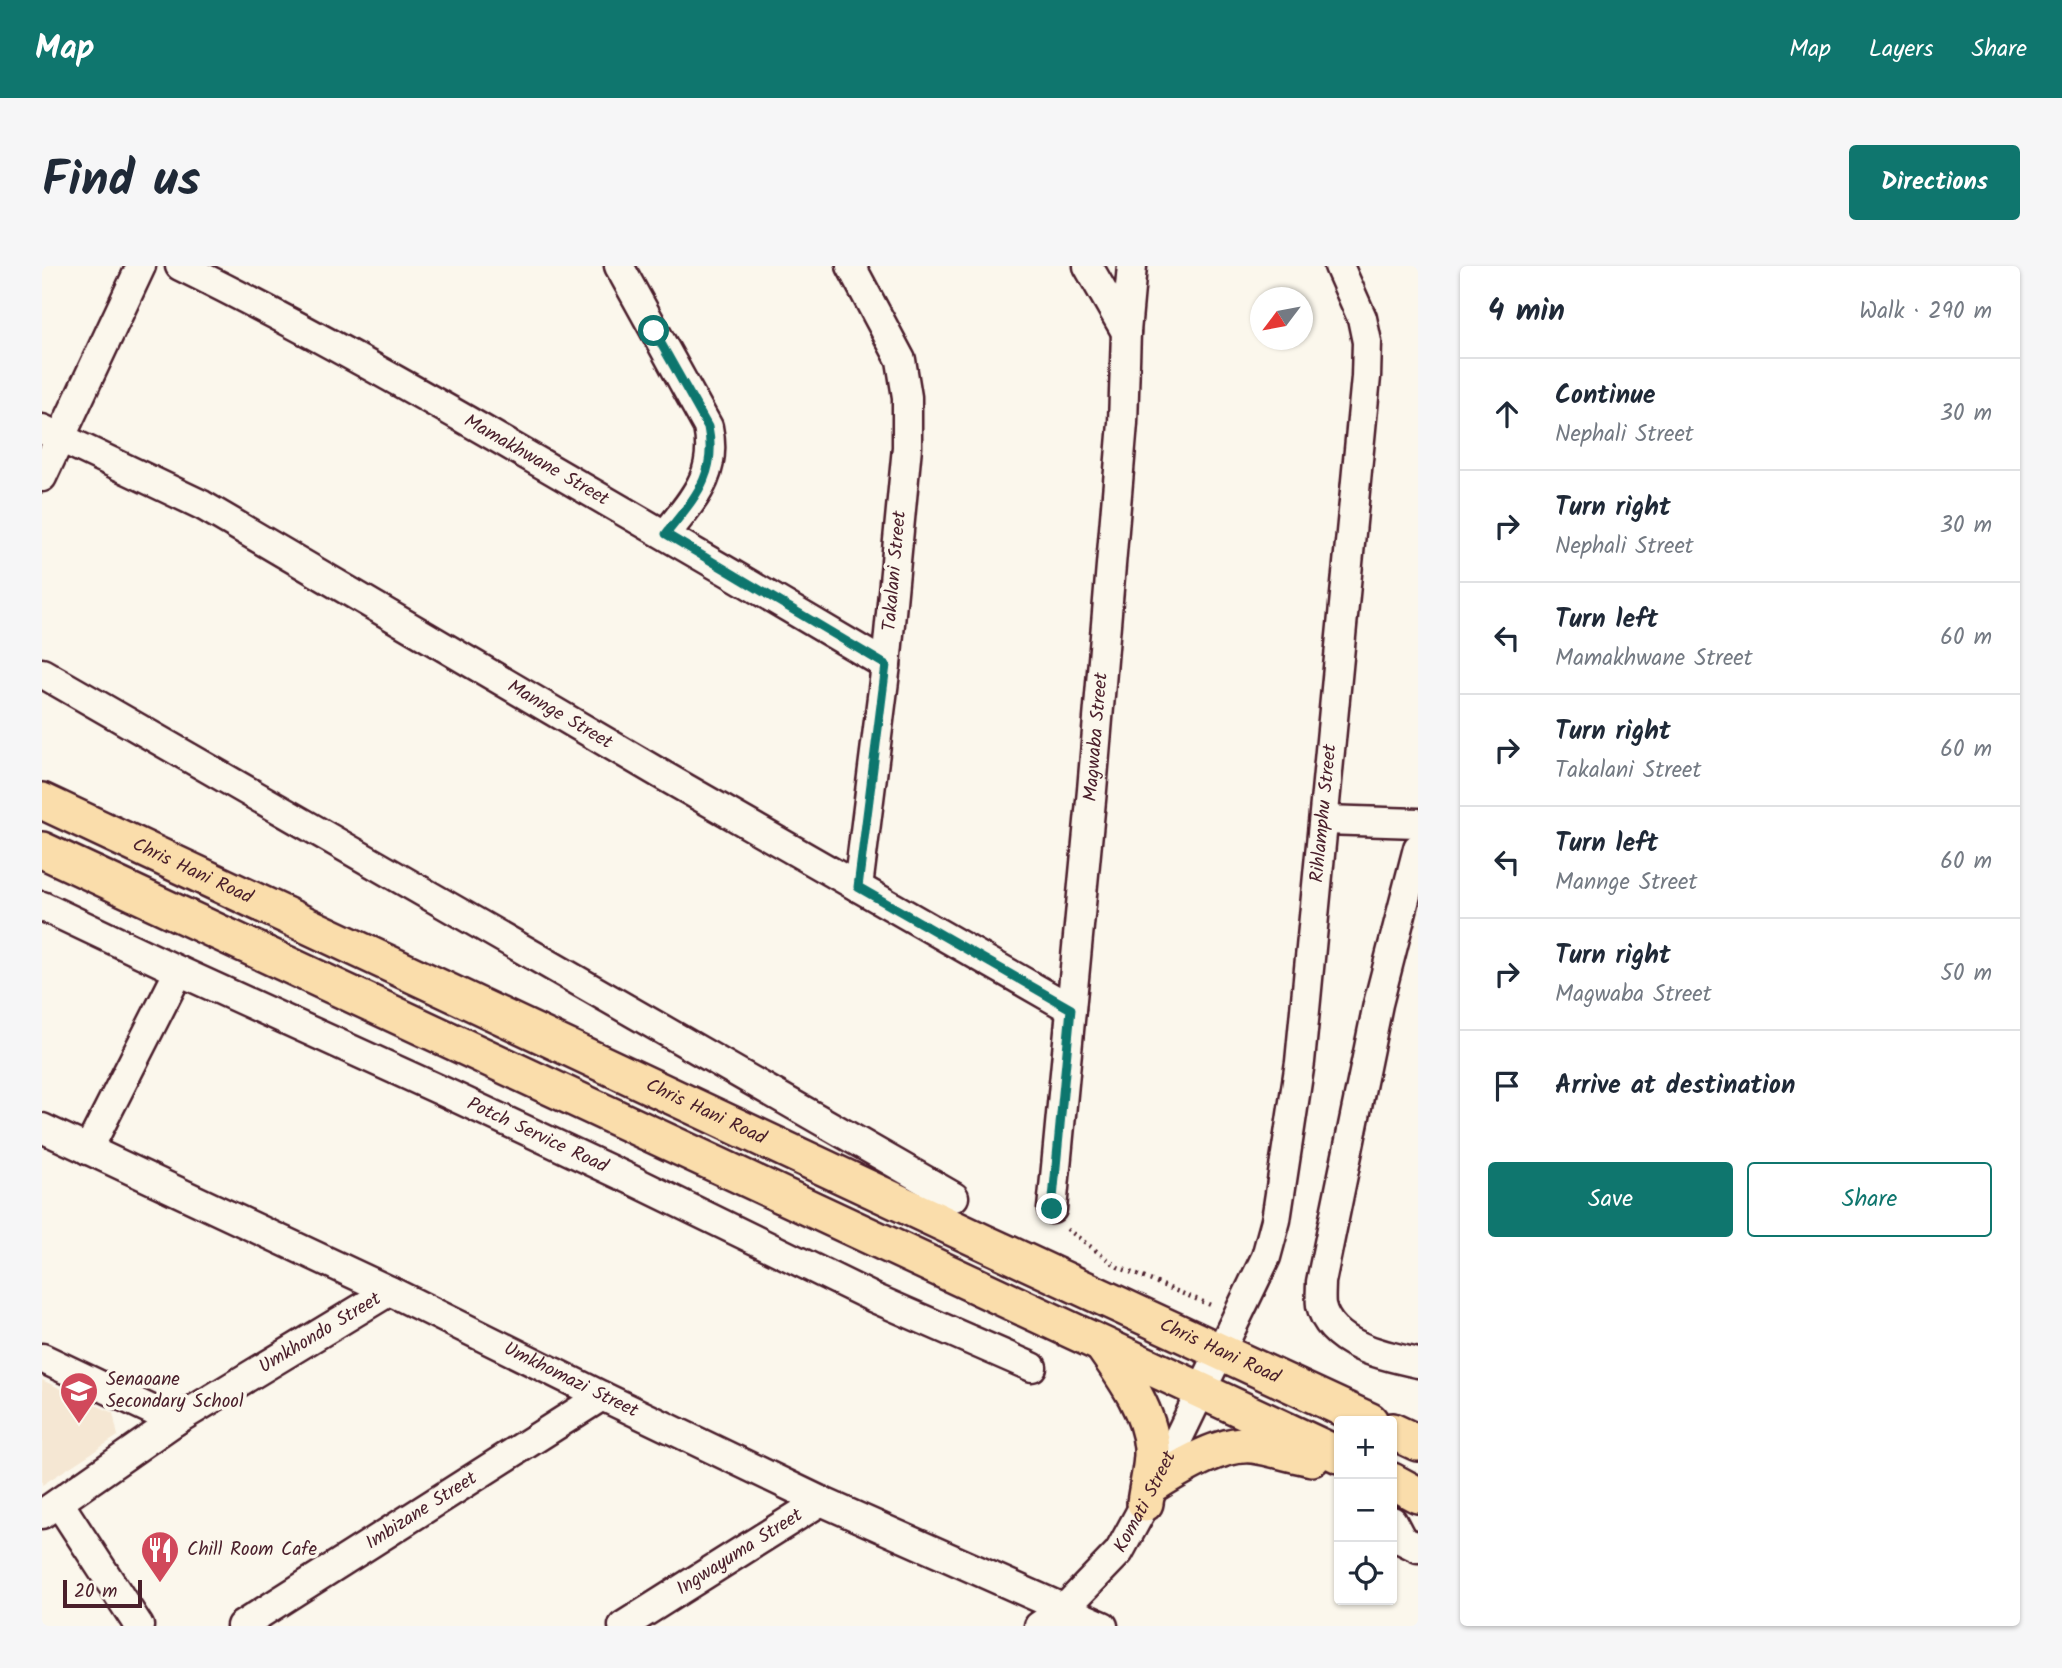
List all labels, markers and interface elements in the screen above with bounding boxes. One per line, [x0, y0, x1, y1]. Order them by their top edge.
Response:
text: Map [35, 23, 95, 76]
text: Map [1789, 30, 1831, 69]
text: Layers [1869, 30, 1933, 69]
text: Share [1971, 30, 2027, 69]
text: Find us [42, 143, 200, 221]
button: Directions [1849, 145, 2020, 220]
north arrow [1250, 287, 1313, 350]
text: 4 min [1488, 288, 1565, 336]
text: Walk · 290 m [1859, 294, 1992, 330]
route start [638, 315, 669, 346]
text: Continue [1555, 375, 1656, 417]
icon: ahead [1488, 395, 1526, 433]
text: 30 m [1940, 396, 1992, 432]
street label: Mamakhwane Street [458, 407, 615, 515]
text: Nephali Street [1555, 417, 1694, 453]
text: Turn right [1555, 487, 1671, 529]
icon: right [1488, 507, 1526, 545]
text: 30 m [1940, 508, 1992, 544]
street label: Takalani Street [875, 509, 915, 633]
text: Nephali Street [1555, 529, 1694, 565]
text: Turn left [1555, 599, 1658, 641]
icon: left [1488, 619, 1526, 657]
text: 60 m [1940, 620, 1992, 656]
text: Mamakhwane Street [1555, 641, 1753, 677]
street label: Magwaba Street [1076, 671, 1117, 803]
street label: Mannge Street [502, 672, 619, 758]
text: Turn right [1555, 711, 1671, 753]
icon: right [1488, 731, 1526, 769]
text: 60 m [1940, 732, 1992, 768]
street label: Rihlamphu Street [1302, 742, 1346, 884]
text: Takalani Street [1555, 753, 1701, 789]
text: Turn left [1555, 823, 1658, 865]
street label: Chris Hani Road [127, 830, 258, 913]
icon: left [1488, 843, 1526, 881]
text: 60 m [1940, 844, 1992, 880]
text: Mannge Street [1555, 865, 1697, 901]
text: Turn right [1555, 935, 1671, 977]
icon: right [1488, 955, 1526, 993]
text: 50 m [1941, 956, 1992, 992]
text: Magwaba Street [1555, 977, 1712, 1013]
text: Arrive at destination [1555, 1065, 1795, 1107]
icon: arrive [1488, 1067, 1526, 1105]
street label: Chris Hani Road [640, 1071, 772, 1153]
street label: Potch Service Road [462, 1090, 613, 1182]
button: Save [1488, 1162, 1733, 1237]
button: Share [1747, 1162, 1992, 1237]
route end [1036, 1193, 1067, 1224]
street label: Umkhondo Street [253, 1284, 388, 1382]
street label: Chris Hani Road [1154, 1311, 1286, 1393]
street label: Umkhomazi Street [498, 1334, 644, 1427]
place label: Senaoane Secondary School [106, 1365, 244, 1417]
school or university icon: Senaoane Secondary School [58, 1370, 100, 1425]
map controls [1334, 1416, 1397, 1605]
button: + [1334, 1416, 1397, 1479]
street label: Komati Street [1106, 1445, 1185, 1558]
street label: Imbizane Street [360, 1464, 484, 1558]
button: − [1334, 1479, 1397, 1542]
street label: Ingwayuma Street [670, 1501, 809, 1604]
restaurant icon: Chill Room Cafe [139, 1529, 181, 1584]
place label: Chill Room Cafe [187, 1535, 318, 1565]
button: locate [1334, 1542, 1397, 1605]
scale bar [63, 1577, 142, 1609]
text: 20 m [74, 1577, 117, 1607]

